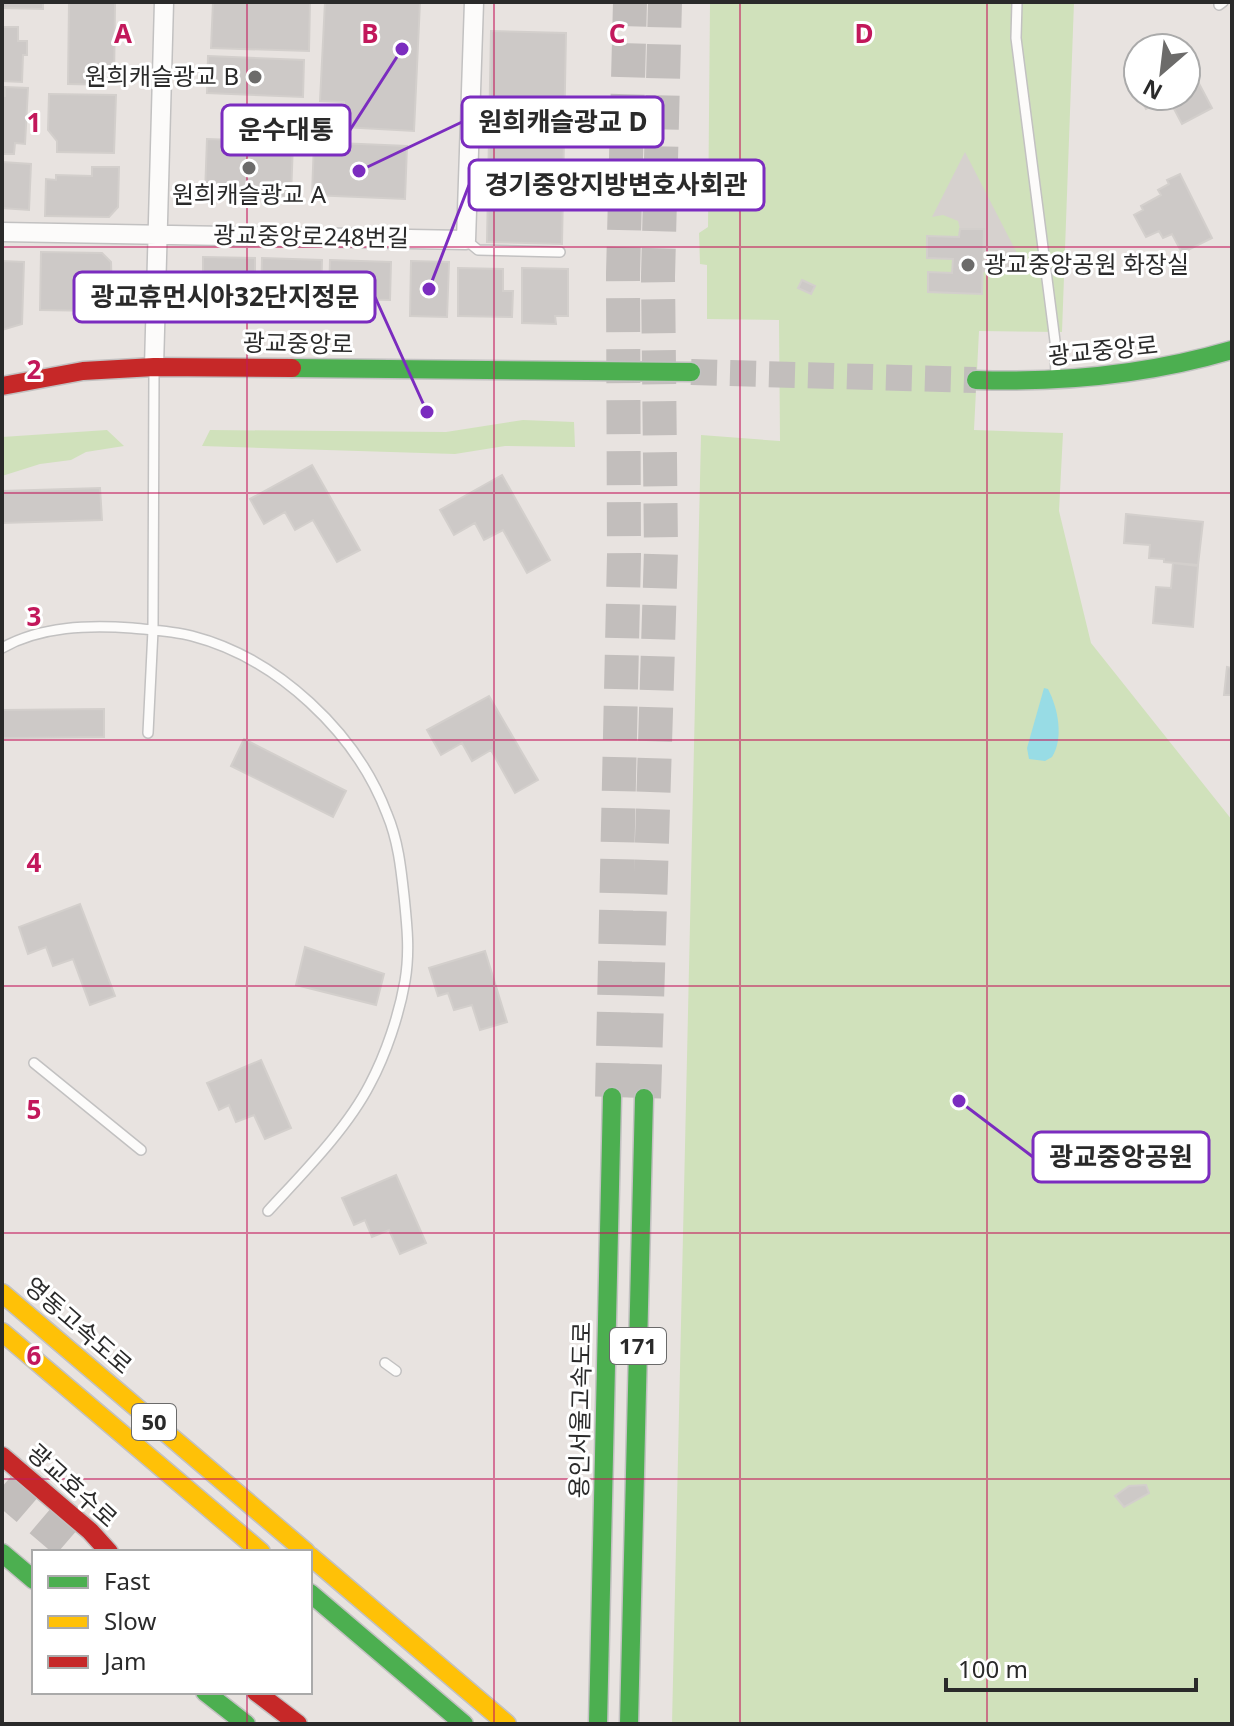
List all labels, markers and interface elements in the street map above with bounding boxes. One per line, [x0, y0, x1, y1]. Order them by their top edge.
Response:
text: A [114, 15, 132, 51]
text: B [361, 15, 379, 51]
text: C [609, 15, 625, 51]
text: D [854, 15, 874, 51]
north arrow [1122, 32, 1202, 112]
place label: 원희캐슬광교 B [85, 59, 239, 92]
marker: 원희캐슬광교 B [246, 68, 264, 86]
text: N [1137, 73, 1167, 108]
callout: 원희캐슬광교 D [462, 97, 663, 147]
text: 원희캐슬광교 D [478, 103, 648, 139]
text: 1 [27, 104, 41, 140]
callout: 운수대통 [222, 105, 350, 155]
text: 운수대통 [238, 111, 334, 147]
marker: 원희캐슬광교 A [240, 159, 258, 177]
callout: 경기중앙지방변호사회관 [469, 160, 764, 210]
text: 경기중앙지방변호사회관 [484, 166, 748, 202]
place label: 원희캐슬광교 A [172, 177, 327, 210]
street label: 광교중앙로248번길 [213, 217, 409, 254]
place label: 광교중앙공원 화장실 [984, 247, 1189, 280]
marker: 광교중앙공원 화장실 [959, 256, 977, 274]
callout: 광교휴먼시아32단지정문 [74, 272, 375, 322]
text: 광교휴먼시아32단지정문 [91, 278, 359, 314]
street label: 광교중앙로 [243, 325, 354, 360]
street label: 광교중앙로 [1046, 327, 1159, 372]
text: 2 [27, 351, 42, 387]
text: 3 [27, 598, 41, 634]
text: 4 [27, 844, 42, 880]
text: 5 [27, 1091, 41, 1127]
callout: 광교중앙공원 [1033, 1132, 1209, 1182]
text: 광교중앙공원 [1049, 1138, 1193, 1174]
street label: 영동고속도로 [18, 1269, 140, 1381]
street label: 용인서울고속도로 [561, 1321, 598, 1499]
road number: 171 [610, 1328, 666, 1364]
text: 6 [27, 1337, 42, 1373]
road number: 50 [132, 1404, 176, 1440]
street label: 광교호수로 [21, 1436, 125, 1534]
legend [32, 1550, 312, 1694]
text: Fast [104, 1564, 150, 1597]
text: Slow [104, 1604, 156, 1637]
scale bar [946, 1642, 1196, 1692]
text: Jam [102, 1644, 146, 1677]
text: 100 m [958, 1652, 1028, 1685]

